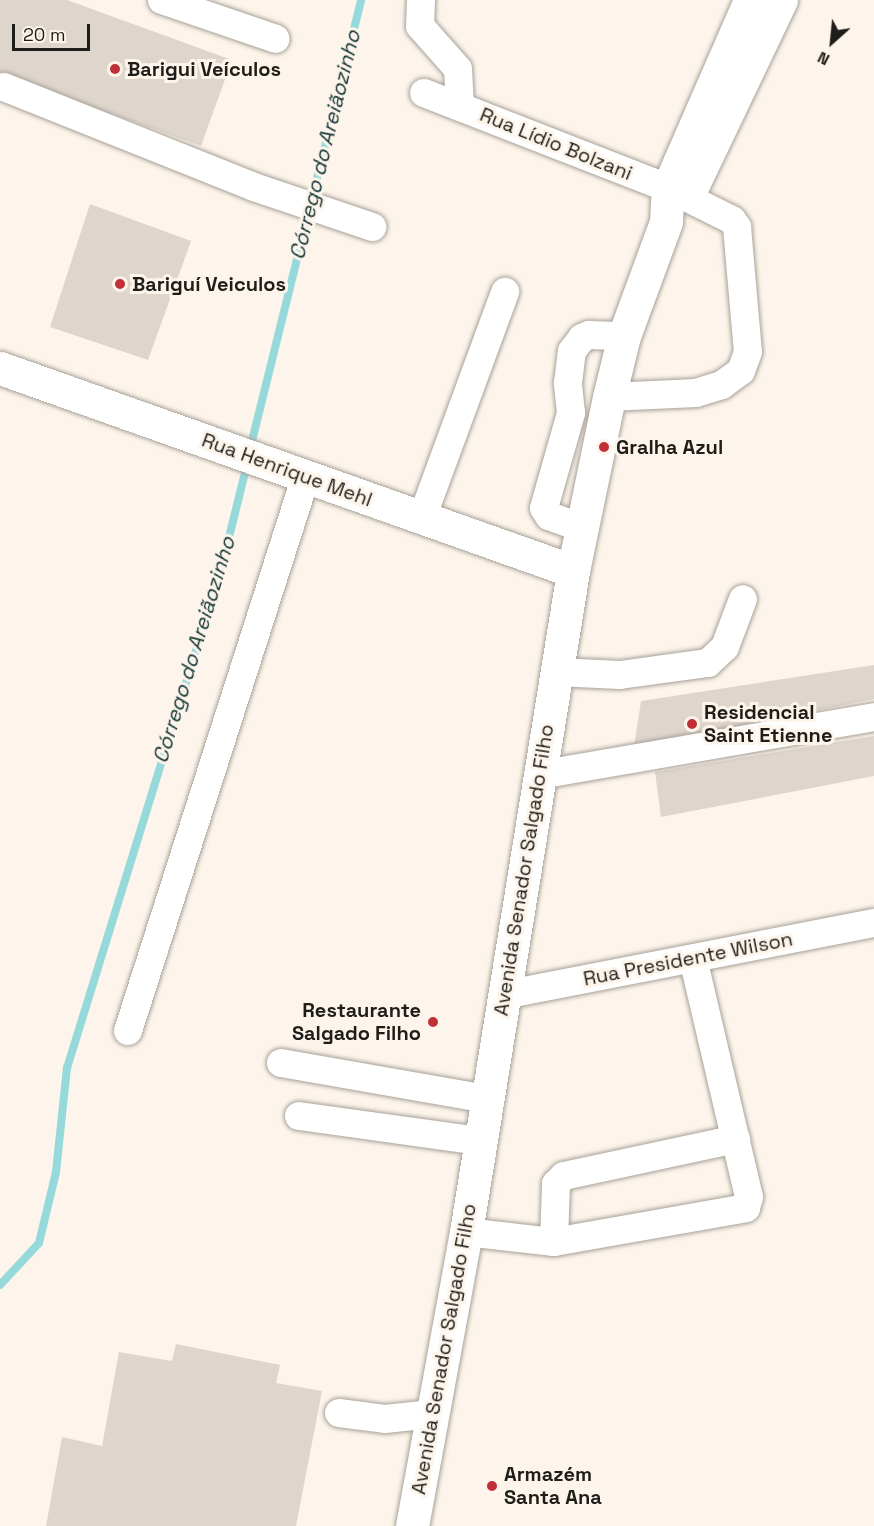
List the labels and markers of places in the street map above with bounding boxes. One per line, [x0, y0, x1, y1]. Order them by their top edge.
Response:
place label: Barigui Veículos [127, 57, 281, 81]
marker: Barigui Veículos [108, 62, 122, 76]
place label: Bariguí Veiculos [132, 272, 286, 296]
marker: Bariguí Veiculos [113, 277, 127, 291]
place label: Gralha Azul [616, 435, 723, 459]
marker: Gralha Azul [597, 440, 611, 454]
place label: Residencial Saint Etienne [704, 700, 832, 747]
marker: Residencial Saint Etienne [685, 717, 699, 731]
place label: Restaurante Salgado Filho [292, 999, 421, 1046]
marker: Restaurante Salgado Filho [426, 1015, 440, 1029]
place label: Armazém Santa Ana [504, 1462, 602, 1509]
marker: Armazém Santa Ana [485, 1479, 499, 1493]

